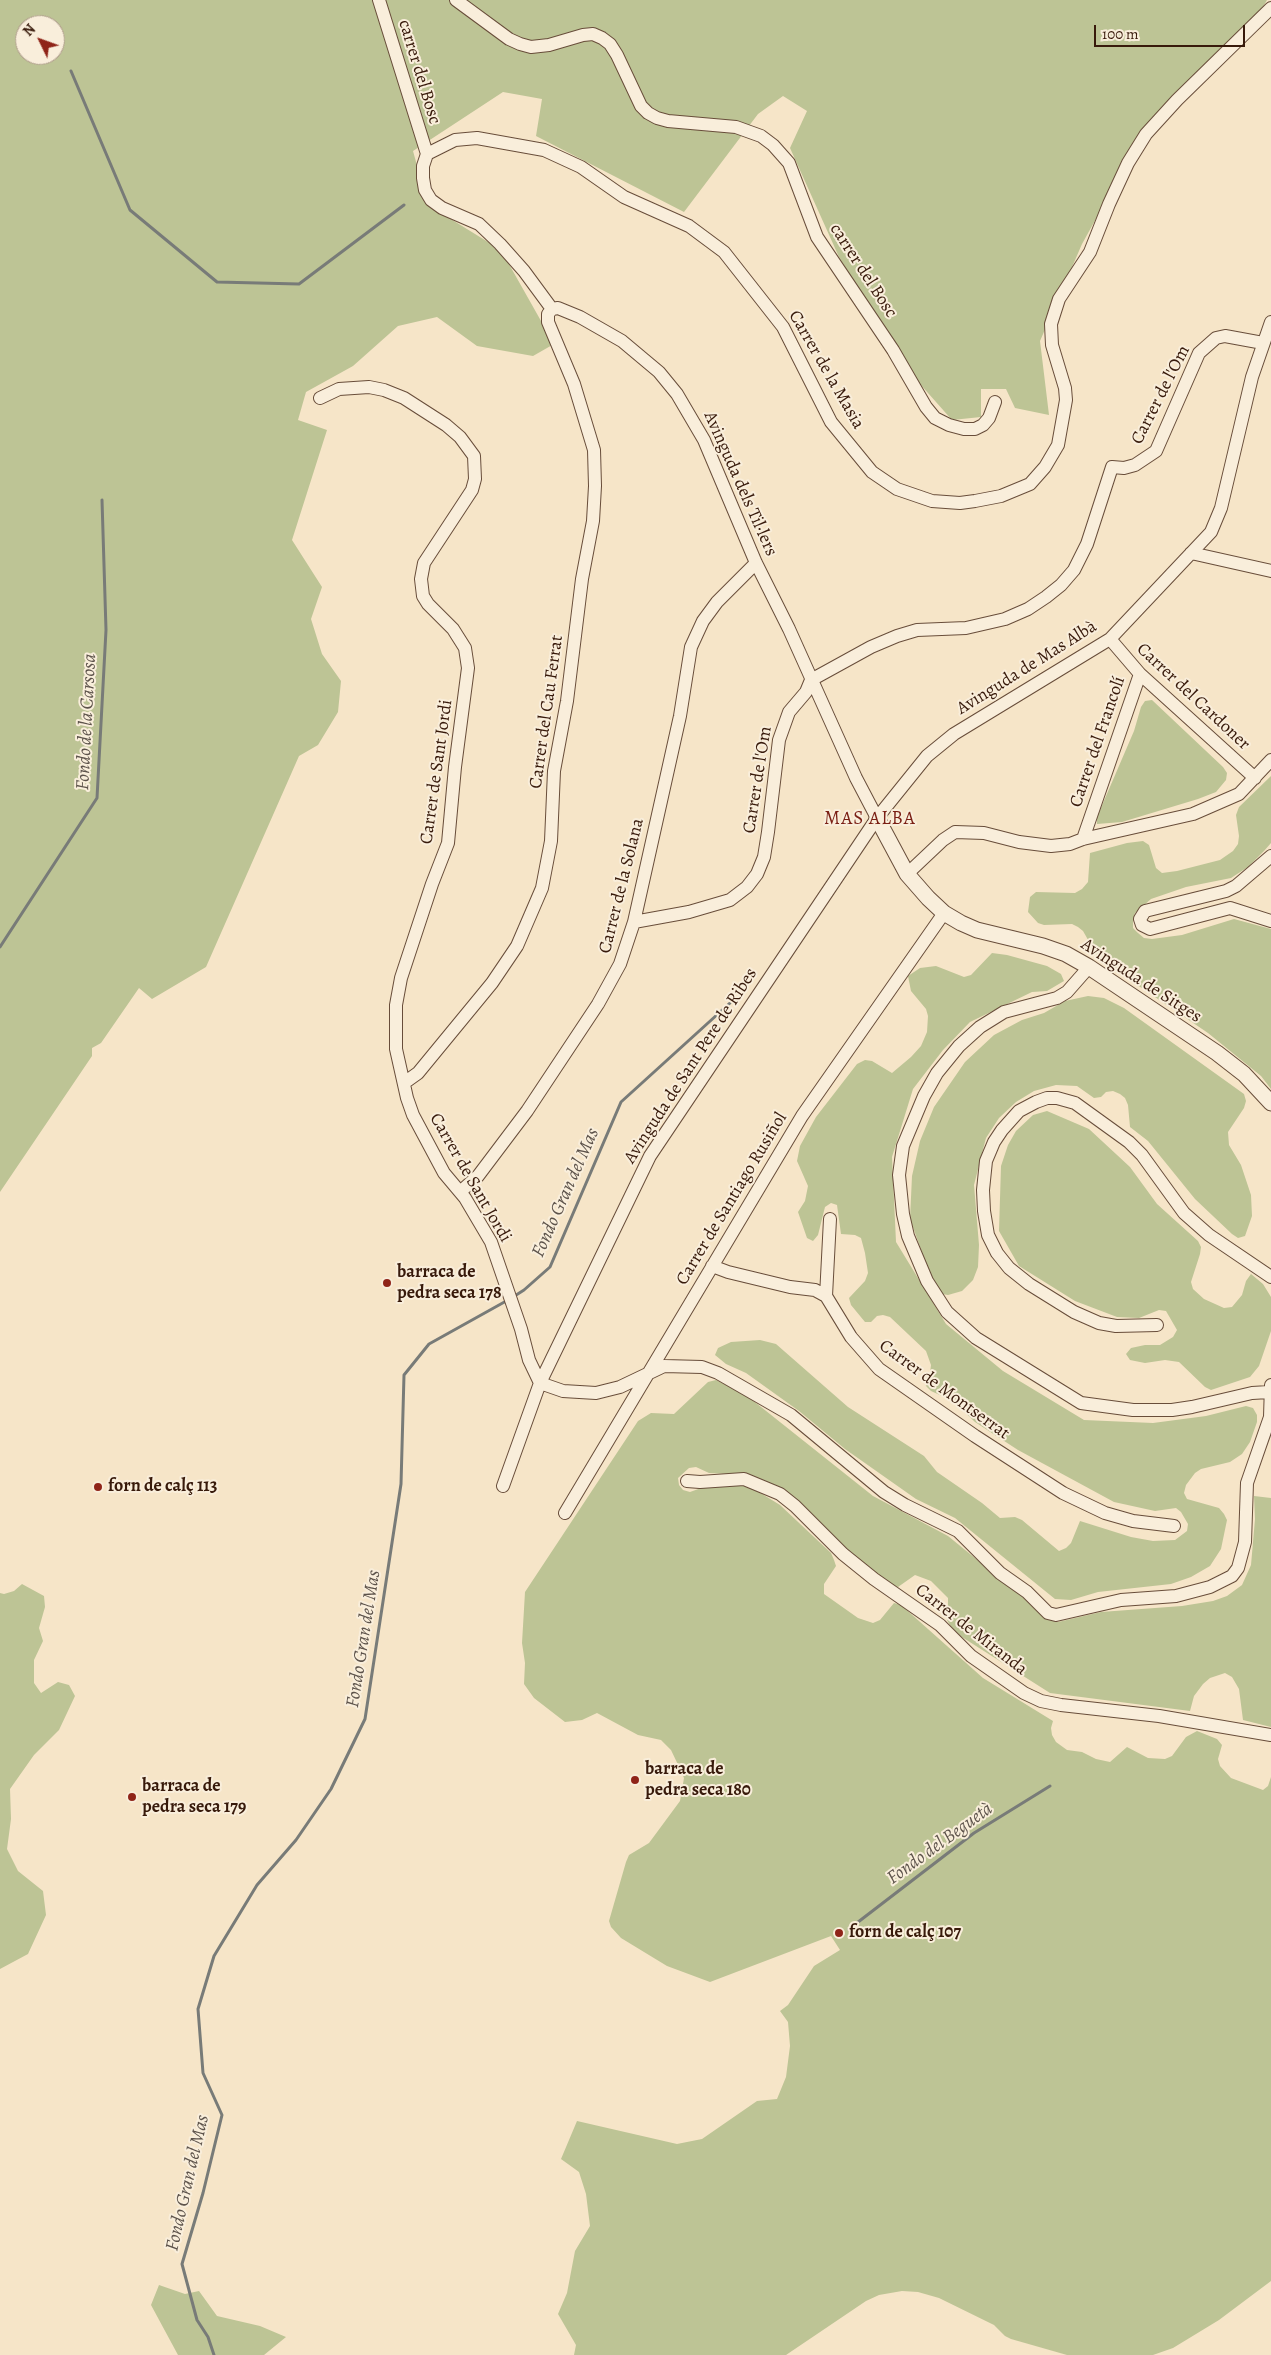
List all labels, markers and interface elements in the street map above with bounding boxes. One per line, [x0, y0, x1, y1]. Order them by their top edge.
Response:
north arrow [15, 15, 65, 65]
scale bar [1096, 15, 1247, 47]
street label: carrer del Bosc [393, 17, 445, 127]
text: N [19, 20, 40, 40]
text: 100 m [1102, 24, 1139, 44]
street label: carrer del Bosc [825, 220, 901, 322]
street label: Carrer de la Masia [783, 307, 869, 433]
street label: Carrer de l'Om [1127, 342, 1195, 448]
street label: Avinguda dels Til·lers [698, 408, 782, 560]
street label: Avinguda de Mas Albà [953, 616, 1101, 720]
street label: Carrer del Cau Ferrat [526, 634, 568, 790]
street label: Carrer del Cardoner [1132, 639, 1254, 755]
water label: Fondo de la Carsosa [72, 653, 102, 791]
street label: Carrer del Francolí [1065, 674, 1131, 810]
street label: Carrer de Sant Jordi [416, 698, 458, 846]
street label: Carrer de l'Om [739, 725, 777, 835]
district label: MAS ALBA [823, 808, 917, 830]
street label: Carrer de la Solana [595, 816, 649, 956]
street label: Avinguda de Sitges [1077, 934, 1205, 1028]
street label: Avinguda de Sant Pere de Ribes [620, 964, 762, 1168]
street label: Carrer de Santiago Rusiñol [672, 1109, 792, 1289]
street label: Carrer de Sant Jordi [424, 1110, 516, 1246]
water label: Fondo Gran del Mas [527, 1125, 605, 1261]
place label: barraca de pedra seca 178 [397, 1262, 502, 1304]
marker: barraca de pedra seca 178 [381, 1277, 393, 1289]
street label: Carrer de Montserrat [875, 1335, 1013, 1445]
place label: forn de calç 113 [108, 1476, 218, 1498]
marker: forn de calç 113 [92, 1481, 104, 1493]
water label: Fondo Gran del Mas [342, 1569, 386, 1709]
street label: Carrer de Miranda [911, 1580, 1031, 1680]
place label: barraca de pedra seca 180 [645, 1759, 751, 1802]
marker: barraca de pedra seca 180 [629, 1774, 641, 1786]
place label: barraca de pedra seca 179 [142, 1776, 246, 1818]
marker: barraca de pedra seca 179 [126, 1791, 138, 1803]
water label: Fondo del Beguetà [883, 1798, 997, 1890]
place label: forn de calç 107 [849, 1922, 961, 1944]
marker: forn de calç 107 [833, 1927, 845, 1939]
water label: Fondo Gran del Mas [161, 2113, 215, 2253]

